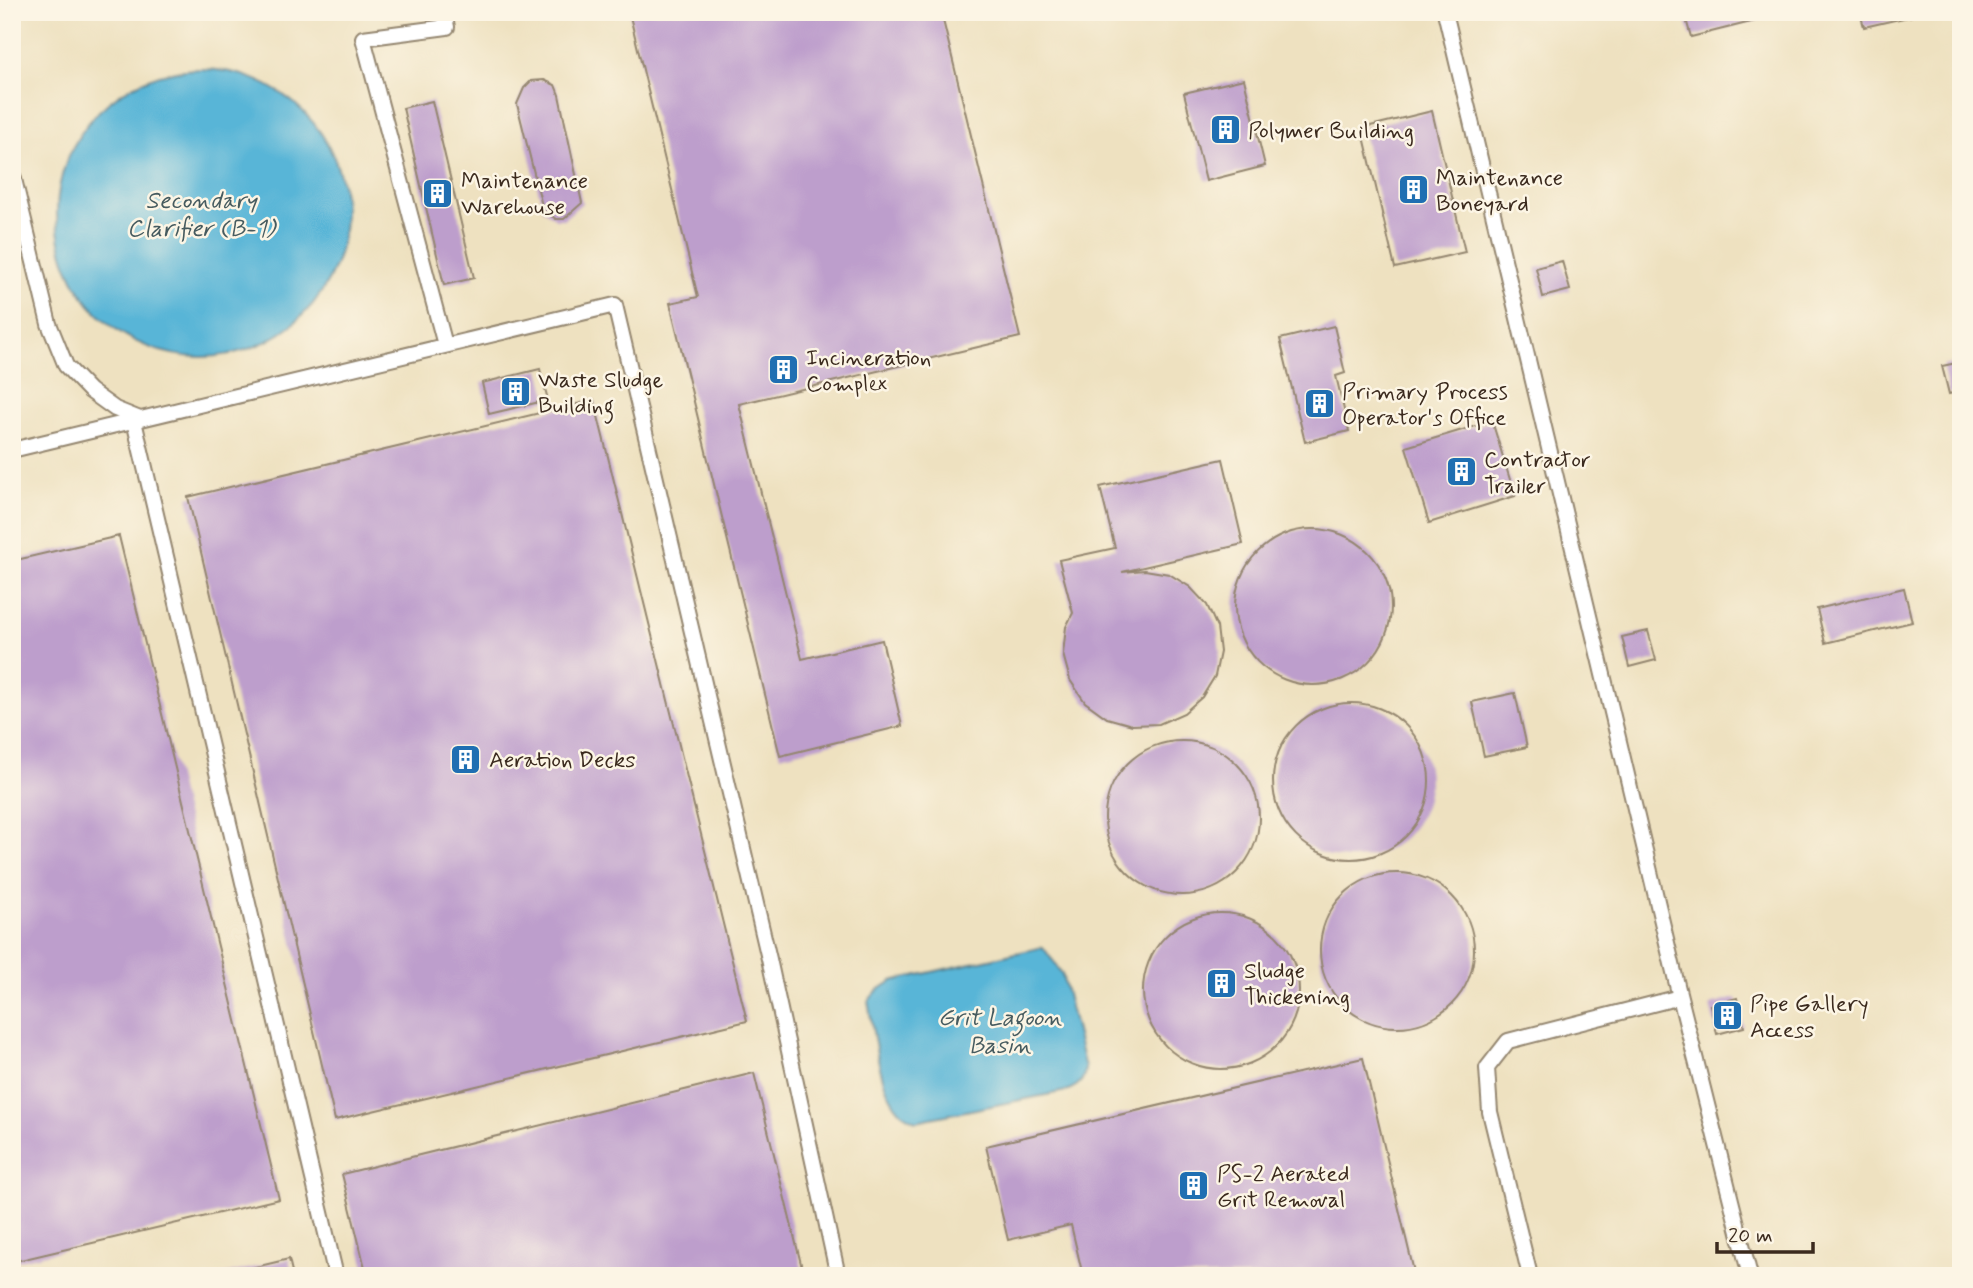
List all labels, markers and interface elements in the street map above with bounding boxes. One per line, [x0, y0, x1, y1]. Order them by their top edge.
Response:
building icon: Polymer Building [1208, 113, 1242, 147]
place label: Polymer Building [1248, 117, 1414, 147]
place label: Maintenance Boneyard [1436, 164, 1563, 220]
place label: Maintenance Warehouse [461, 167, 588, 223]
building icon: Maintenance Boneyard [1396, 173, 1430, 207]
building icon: Maintenance Warehouse [421, 176, 455, 210]
water label: Secondary Clarifier (B-1) [127, 186, 277, 245]
place label: Incineration Complex [806, 344, 931, 400]
building icon: Incineration Complex [766, 353, 800, 387]
place label: Waste Sludge Building [538, 366, 663, 424]
building icon: Waste Sludge Building [498, 375, 532, 409]
place label: Primary Process Operator's Office [1342, 378, 1508, 434]
building icon: Primary Process Operator's Office [1302, 387, 1336, 421]
place label: Contractor Trailer [1484, 446, 1591, 502]
building icon: Contractor Trailer [1444, 455, 1478, 489]
building icon: Aeration Decks [449, 742, 483, 776]
place label: Aeration Decks [489, 746, 636, 776]
place label: Sludge Thickening [1244, 957, 1350, 1013]
building icon: Sludge Thickening [1204, 966, 1238, 1000]
place label: Pipe Gallery Access [1750, 990, 1869, 1046]
building icon: Pipe Gallery Access [1710, 999, 1744, 1033]
water label: Grit Lagoon Basin [938, 1003, 1062, 1062]
place label: PS-2 Aerated Grit Removal [1217, 1160, 1349, 1216]
building icon: PS-2 Aerated Grit Removal [1177, 1169, 1211, 1203]
scale bar [1717, 1211, 1814, 1255]
text: 20 m [1728, 1222, 1773, 1250]

